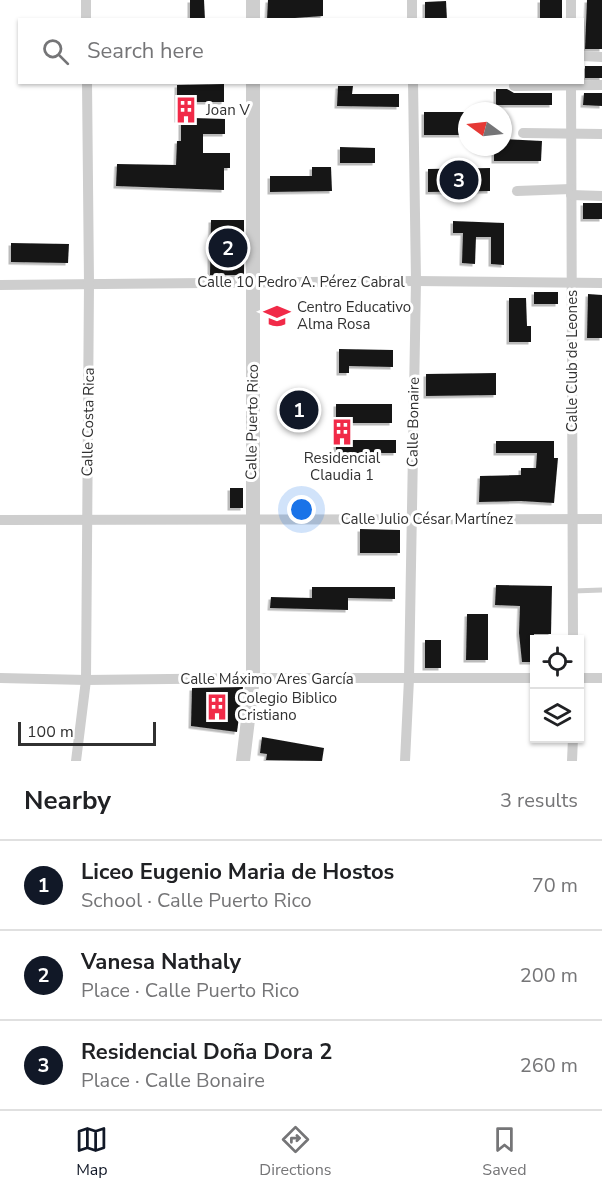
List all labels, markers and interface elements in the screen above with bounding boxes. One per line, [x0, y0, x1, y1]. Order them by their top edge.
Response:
search box [18, 18, 584, 84]
icon: search [39, 35, 72, 68]
text: Search here [87, 36, 204, 66]
building icon: Joan V [171, 95, 201, 125]
place label: Joan V [205, 100, 251, 120]
north arrow [458, 102, 512, 156]
pin: 3 [440, 158, 478, 202]
pin: 2 [208, 226, 248, 270]
street label: Calle 10 Pedro A. Pérez Cabral [197, 272, 405, 292]
street label: Calle Club de Leones [562, 290, 582, 432]
place label: Centro Educativo Alma Rosa [297, 297, 411, 334]
school or university icon: Centro Educativo Alma Rosa [262, 301, 292, 331]
street label: Calle Puerto Rico [241, 364, 263, 480]
street label: Calle Costa Rica [77, 367, 99, 477]
street label: Calle Bonaire [402, 377, 424, 467]
pin: 1 [280, 388, 318, 432]
building icon: Residencial Claudia 1 [327, 417, 357, 447]
place label: Residencial Claudia 1 [304, 448, 381, 485]
your location [287, 495, 316, 524]
street label: Calle Julio César Martínez [341, 509, 513, 529]
map controls [530, 635, 584, 743]
button: locate [530, 635, 584, 689]
street label: Calle Máximo Ares García [180, 669, 354, 689]
place label: Colegio Biblico Cristiano [237, 688, 337, 725]
button: layers [530, 689, 584, 743]
building icon: Colegio Biblico Cristiano [202, 692, 232, 722]
scale bar [18, 719, 156, 746]
text: 100 m [27, 721, 74, 743]
text: Nearby [24, 783, 111, 818]
text: 3 results [500, 787, 578, 814]
text: Liceo Eugenio Maria de Hostos [81, 857, 394, 887]
text: 1 [38, 872, 50, 899]
text: 70 m [532, 872, 578, 899]
text: School · Calle Puerto Rico [81, 887, 312, 914]
text: Vanesa Nathaly [81, 947, 241, 977]
text: 2 [38, 962, 50, 989]
text: 200 m [520, 962, 578, 989]
text: Place · Calle Puerto Rico [81, 977, 299, 1004]
text: Residencial Doña Dora 2 [81, 1037, 332, 1067]
text: 3 [38, 1052, 50, 1079]
text: 260 m [520, 1052, 578, 1079]
text: Place · Calle Bonaire [81, 1067, 265, 1094]
tab: Map [75, 1123, 108, 1181]
tab: Directions [259, 1123, 331, 1181]
tab: Saved [482, 1123, 527, 1181]

